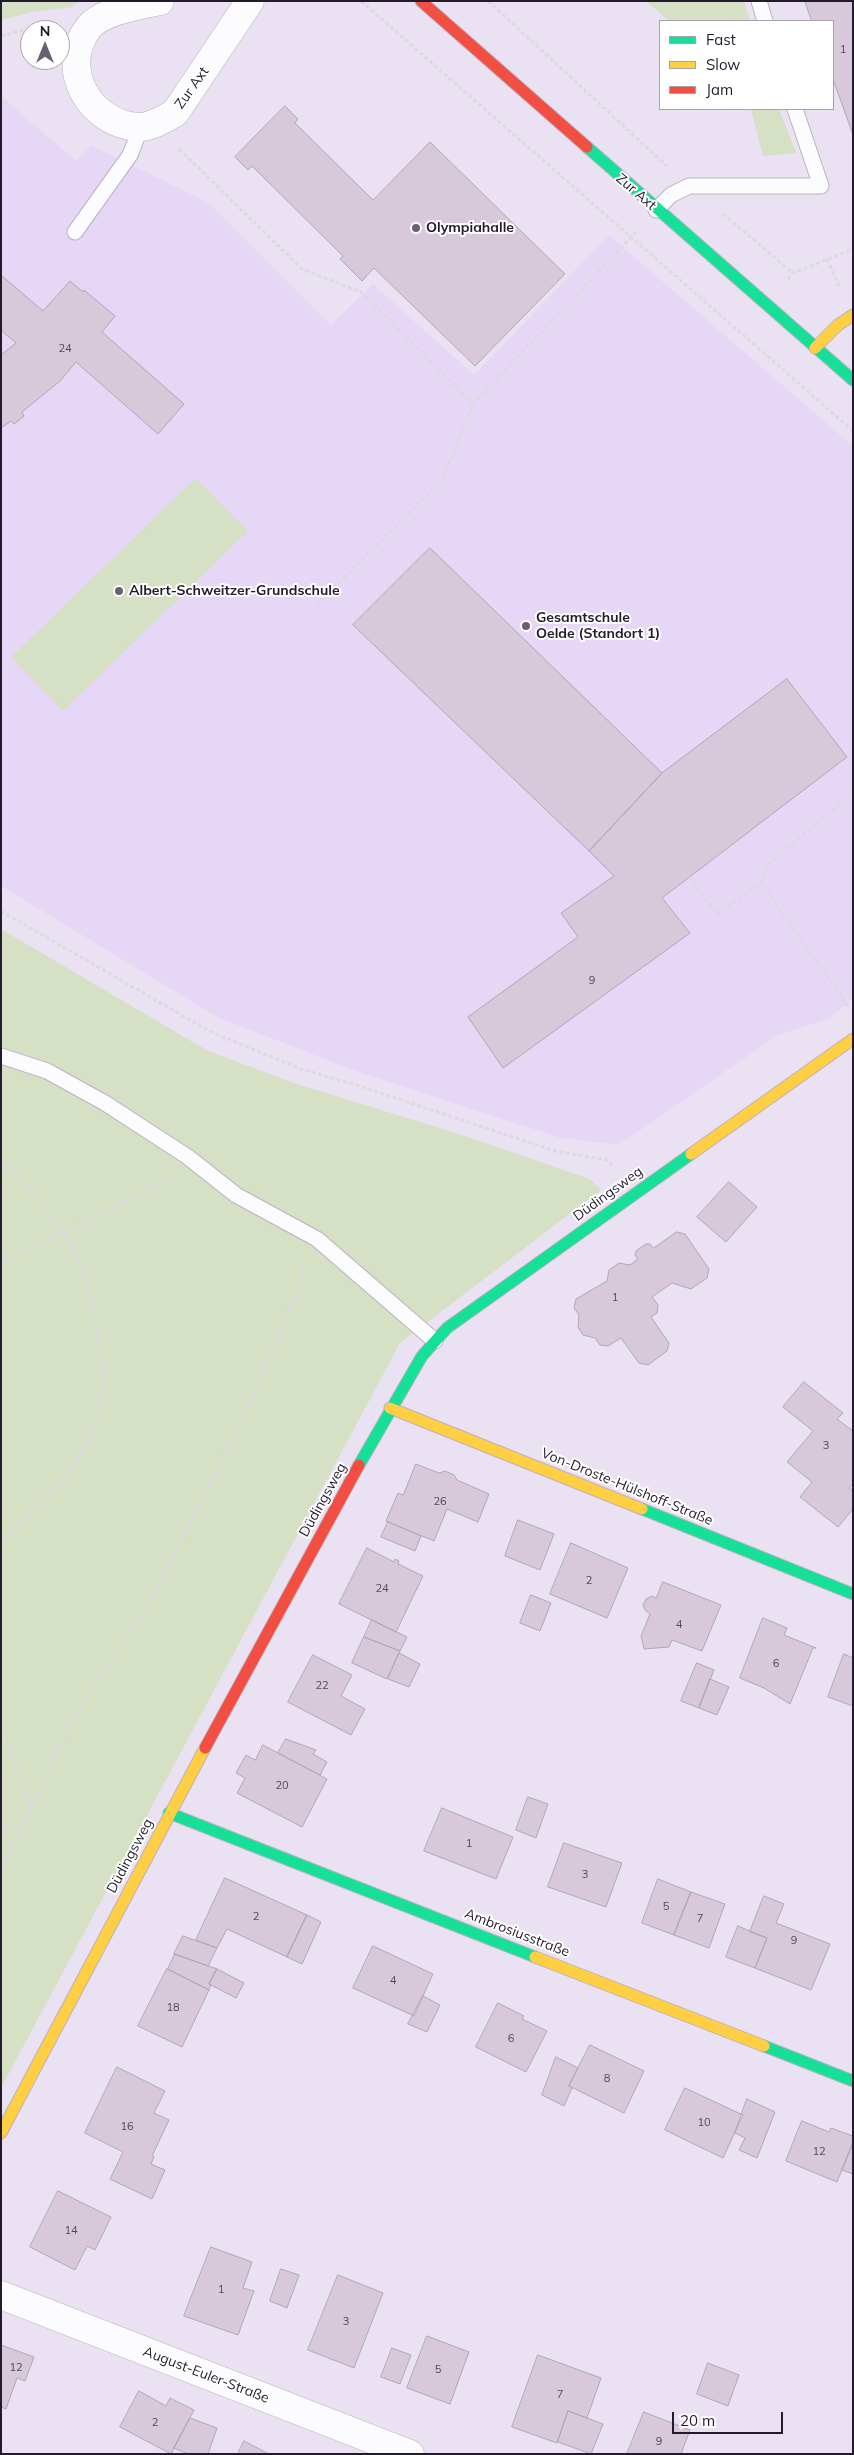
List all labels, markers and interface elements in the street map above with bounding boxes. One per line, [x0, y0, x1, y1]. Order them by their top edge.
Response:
north arrow [20, 20, 70, 70]
legend [659, 20, 834, 110]
text: N [40, 22, 50, 40]
text: Fast [706, 30, 736, 49]
house number: 1 [840, 43, 846, 57]
text: Slow [706, 55, 740, 74]
street label: Zur Axt [172, 64, 212, 112]
text: Jam [706, 80, 733, 99]
street label: Zur Axt [613, 170, 659, 214]
place label: Olympiahalle [426, 220, 514, 236]
marker: Olympiahalle [410, 222, 422, 234]
house number: 24 [58, 342, 72, 356]
place label: Albert-Schweitzer-Grundschule [129, 583, 340, 599]
marker: Albert-Schweitzer-Grundschule [113, 585, 125, 597]
place label: Gesamtschule Oelde (Standort 1) [536, 610, 660, 642]
marker: Gesamtschule Oelde (Standort 1) [520, 620, 532, 632]
house number: 9 [589, 974, 595, 988]
street label: Düdingsweg [570, 1163, 646, 1225]
house number: 1 [612, 1291, 618, 1305]
house number: 3 [823, 1439, 829, 1453]
street label: Von-Droste-Hülshoff-Straße [539, 1445, 715, 1529]
street label: Düdingsweg [296, 1460, 350, 1540]
house number: 26 [433, 1495, 447, 1509]
house number: 2 [586, 1574, 592, 1588]
house number: 24 [375, 1582, 389, 1596]
house number: 4 [676, 1618, 682, 1632]
house number: 6 [773, 1657, 779, 1671]
house number: 22 [315, 1679, 329, 1693]
house number: 20 [275, 1779, 289, 1793]
street label: Düdingsweg [103, 1816, 157, 1896]
house number: 1 [466, 1837, 472, 1851]
house number: 3 [582, 1868, 588, 1882]
house number: 5 [663, 1900, 669, 1914]
street label: Ambrosiusstraße [462, 1905, 572, 1961]
house number: 2 [253, 1910, 259, 1924]
house number: 7 [697, 1912, 703, 1926]
house number: 9 [791, 1934, 797, 1948]
house number: 4 [390, 1974, 396, 1988]
house number: 18 [166, 2001, 180, 2015]
house number: 6 [508, 2032, 514, 2046]
house number: 8 [604, 2072, 610, 2086]
house number: 10 [697, 2116, 711, 2130]
house number: 16 [120, 2120, 134, 2134]
house number: 12 [812, 2145, 826, 2159]
house number: 14 [64, 2224, 78, 2238]
house number: 1 [218, 2283, 224, 2297]
house number: 3 [343, 2315, 349, 2329]
street label: August-Euler-Straße [141, 2343, 271, 2407]
house number: 12 [9, 2361, 23, 2375]
house number: 5 [435, 2363, 441, 2377]
house number: 7 [557, 2388, 563, 2402]
scale bar [674, 2402, 785, 2434]
text: 20 m [680, 2411, 715, 2430]
house number: 2 [152, 2416, 158, 2430]
house number: 9 [656, 2435, 662, 2449]

